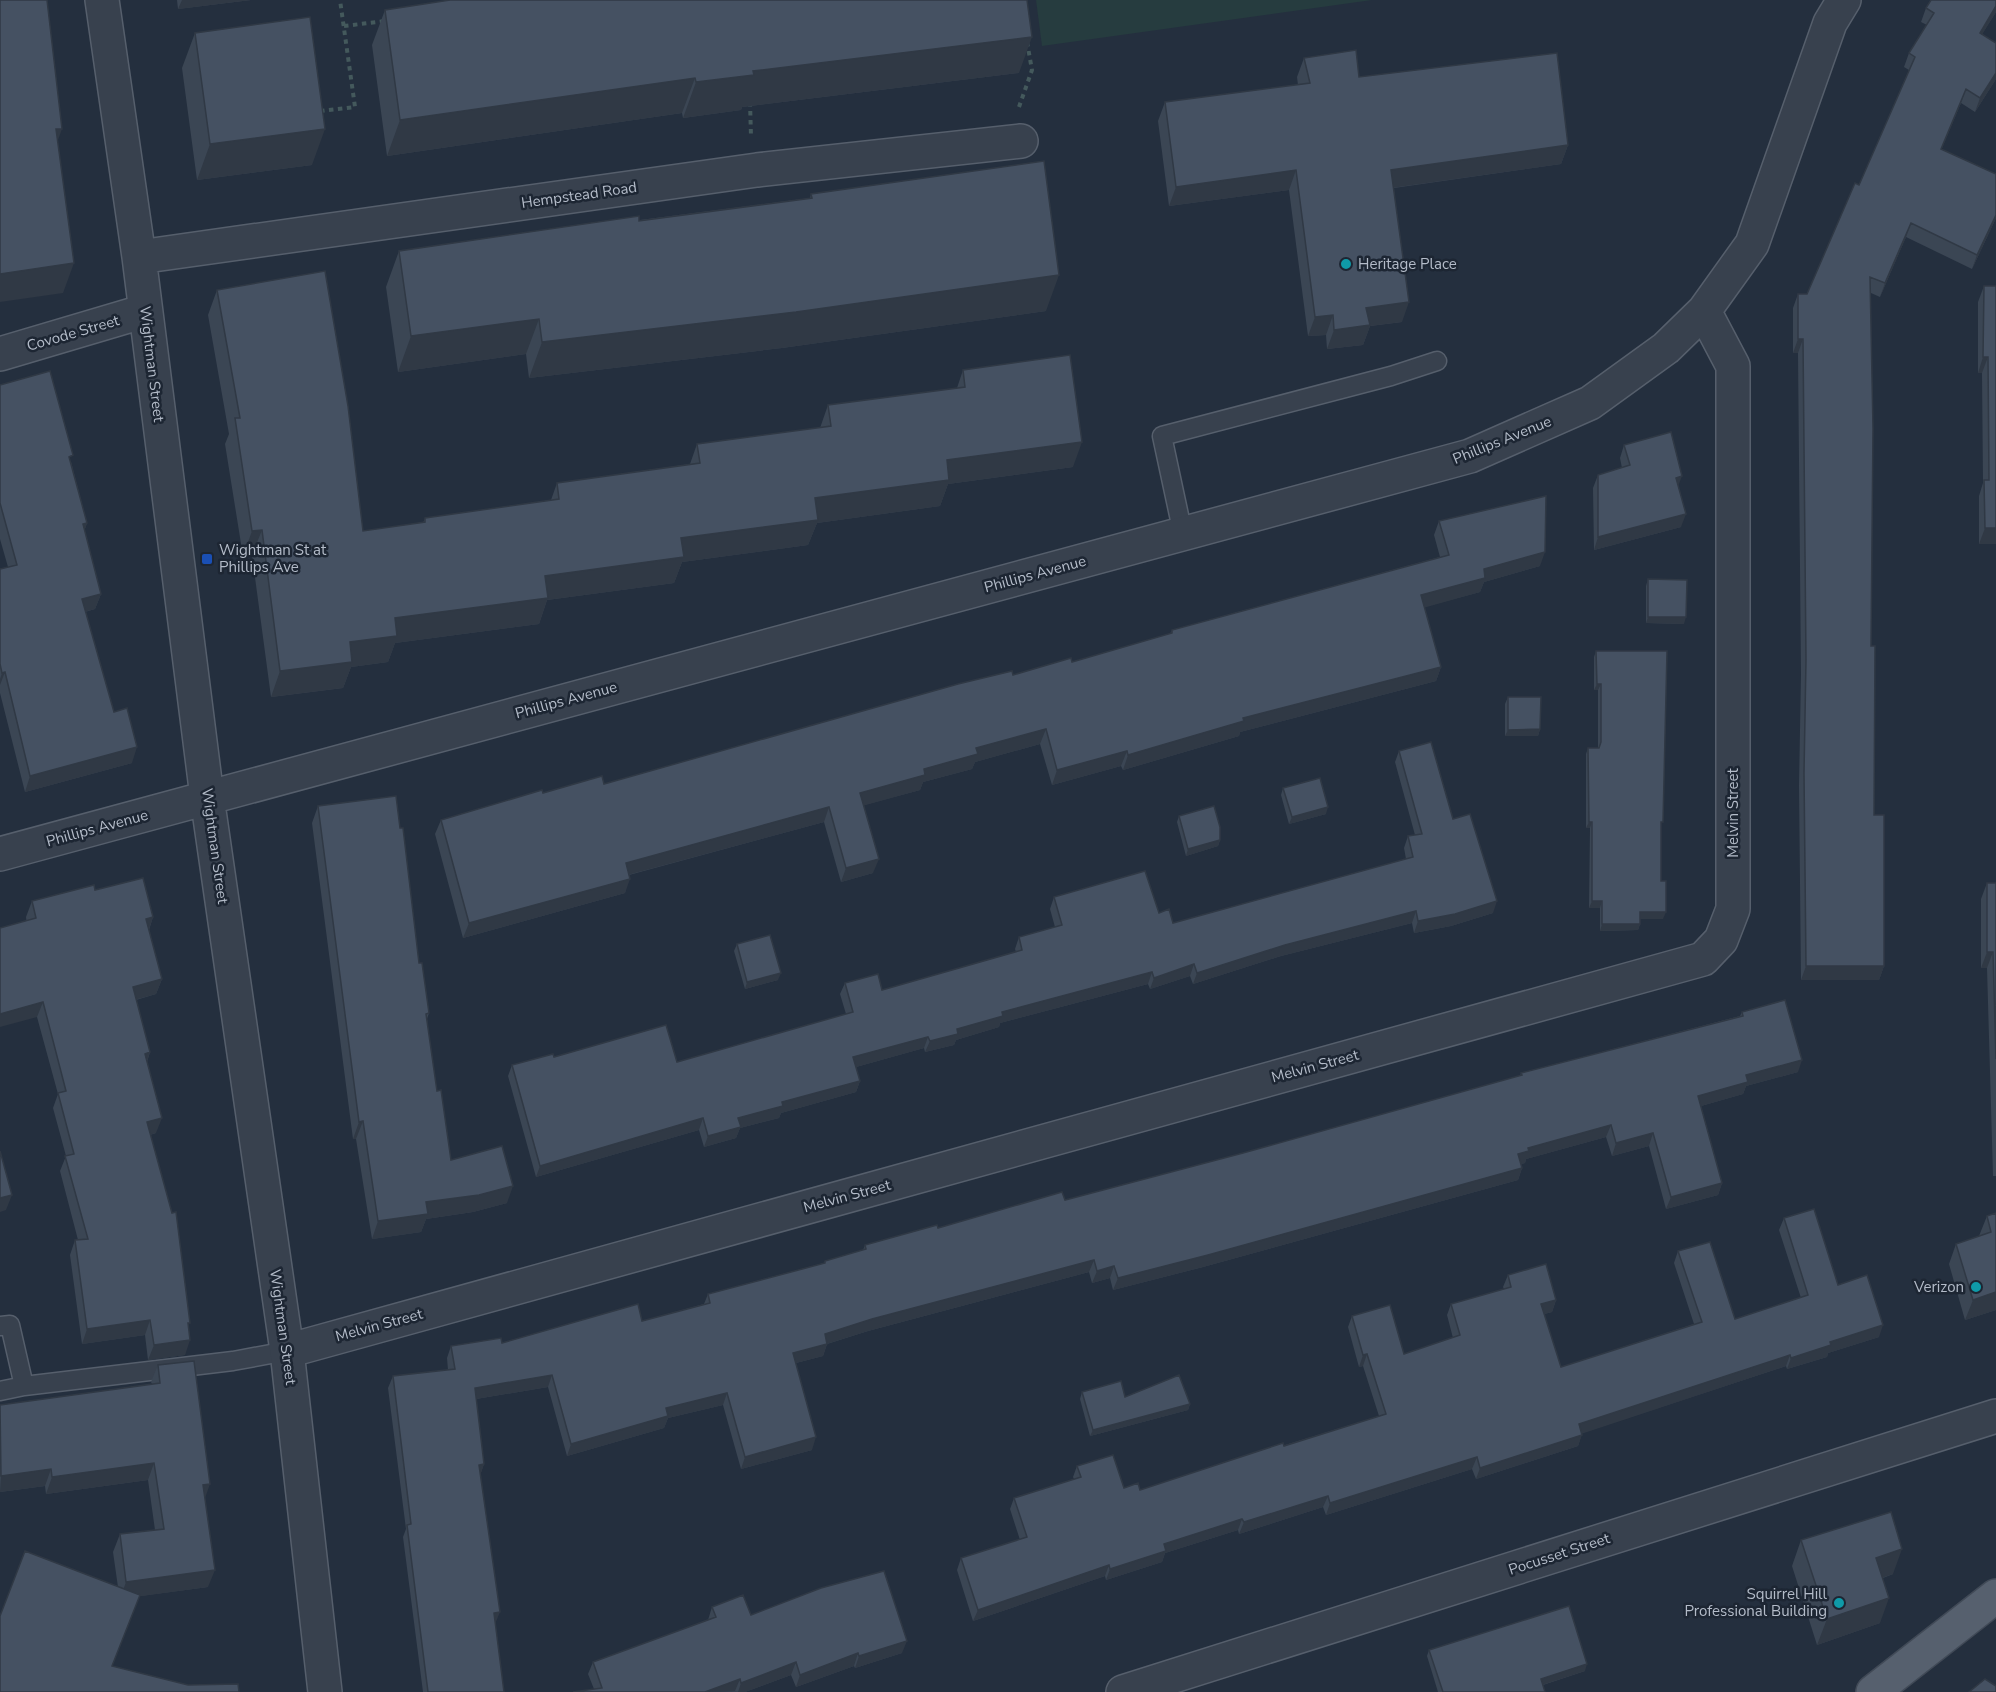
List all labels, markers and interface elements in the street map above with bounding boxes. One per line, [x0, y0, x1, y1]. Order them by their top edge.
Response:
street label: Hempstead Road [520, 177, 638, 213]
place label: Heritage Place [1358, 254, 1457, 274]
marker: Heritage Place [1339, 257, 1353, 271]
street label: Wightman Street [135, 305, 169, 424]
street label: Covode Street [24, 310, 122, 356]
street label: Phillips Avenue [1450, 411, 1554, 469]
place label: Wightman St at Phillips Ave [219, 540, 327, 577]
street label: Phillips Avenue [982, 551, 1088, 597]
marker: Wightman St at Phillips Ave [200, 552, 214, 566]
street label: Phillips Avenue [513, 677, 619, 723]
street label: Melvin Street [1723, 767, 1743, 858]
street label: Wightman Street [197, 787, 233, 906]
street label: Phillips Avenue [44, 805, 150, 851]
street label: Melvin Street [1269, 1045, 1362, 1087]
street label: Melvin Street [801, 1175, 894, 1217]
street label: Wightman Street [265, 1268, 301, 1387]
place label: Verizon [1913, 1277, 1964, 1297]
marker: Verizon [1969, 1280, 1983, 1294]
street label: Melvin Street [333, 1304, 426, 1346]
street label: Pocusset Street [1506, 1528, 1613, 1580]
place label: Squirrel Hill Professional Building [1684, 1584, 1828, 1621]
marker: Squirrel Hill Professional Building [1832, 1596, 1846, 1610]

